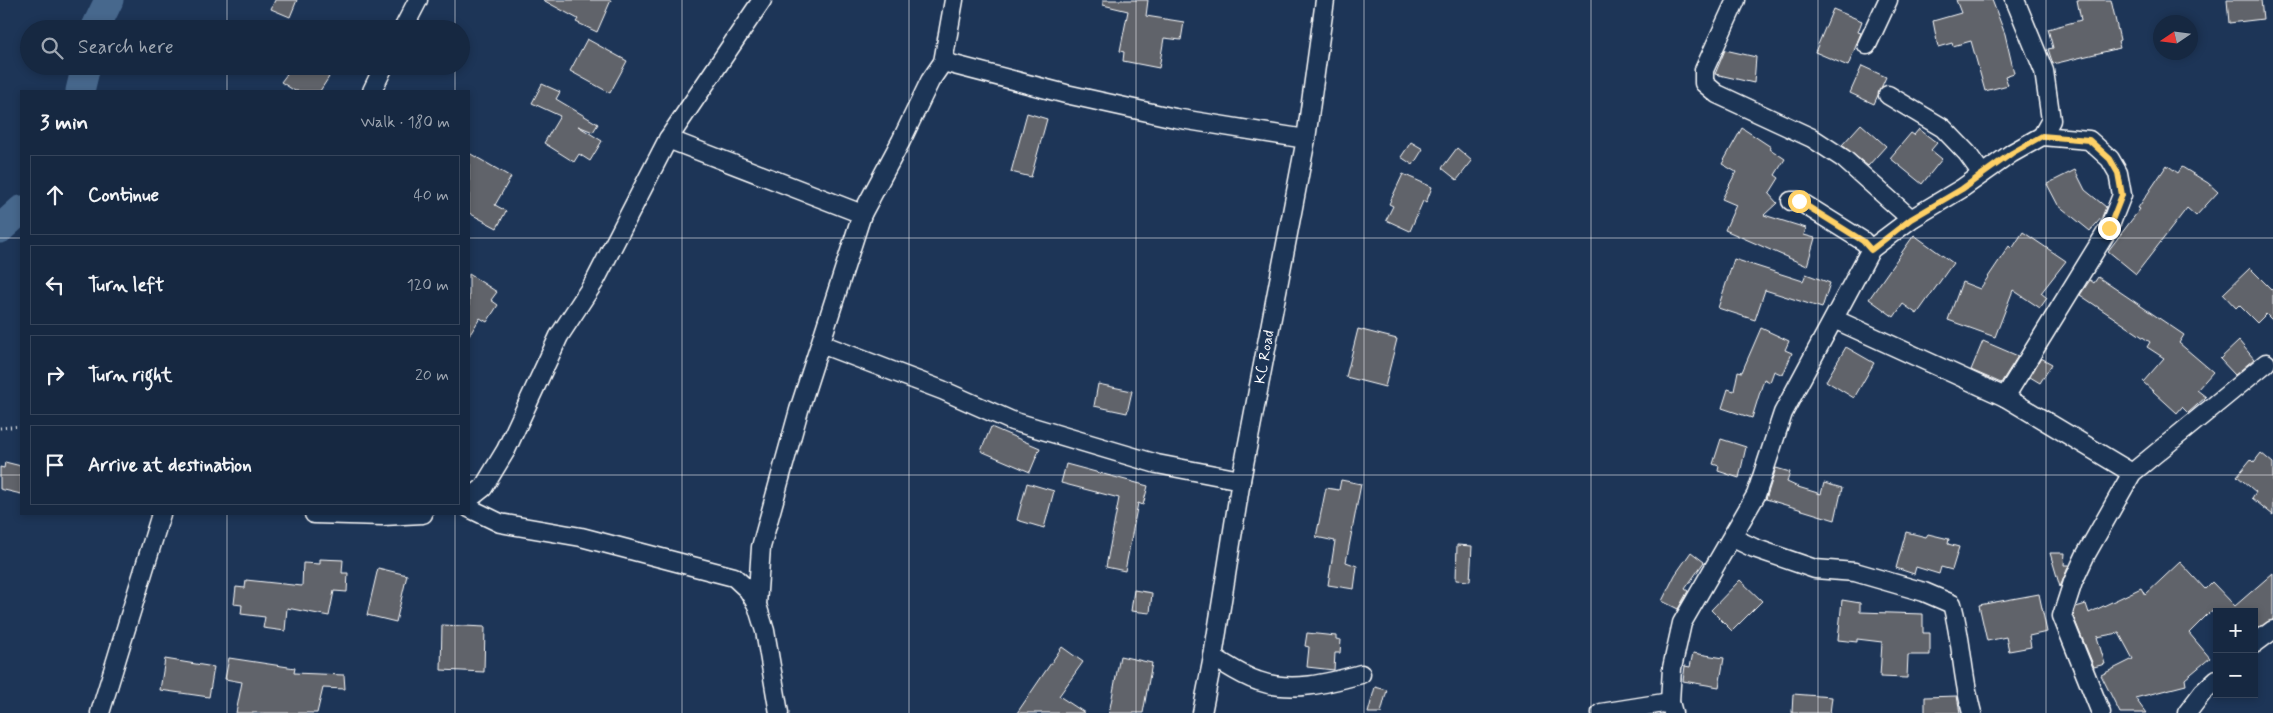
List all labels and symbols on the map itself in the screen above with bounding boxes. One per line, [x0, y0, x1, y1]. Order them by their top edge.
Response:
north arrow [2153, 15, 2198, 60]
route start [1788, 190, 1811, 213]
route end [2098, 217, 2121, 240]
street label: KC Road [1250, 328, 1280, 385]

